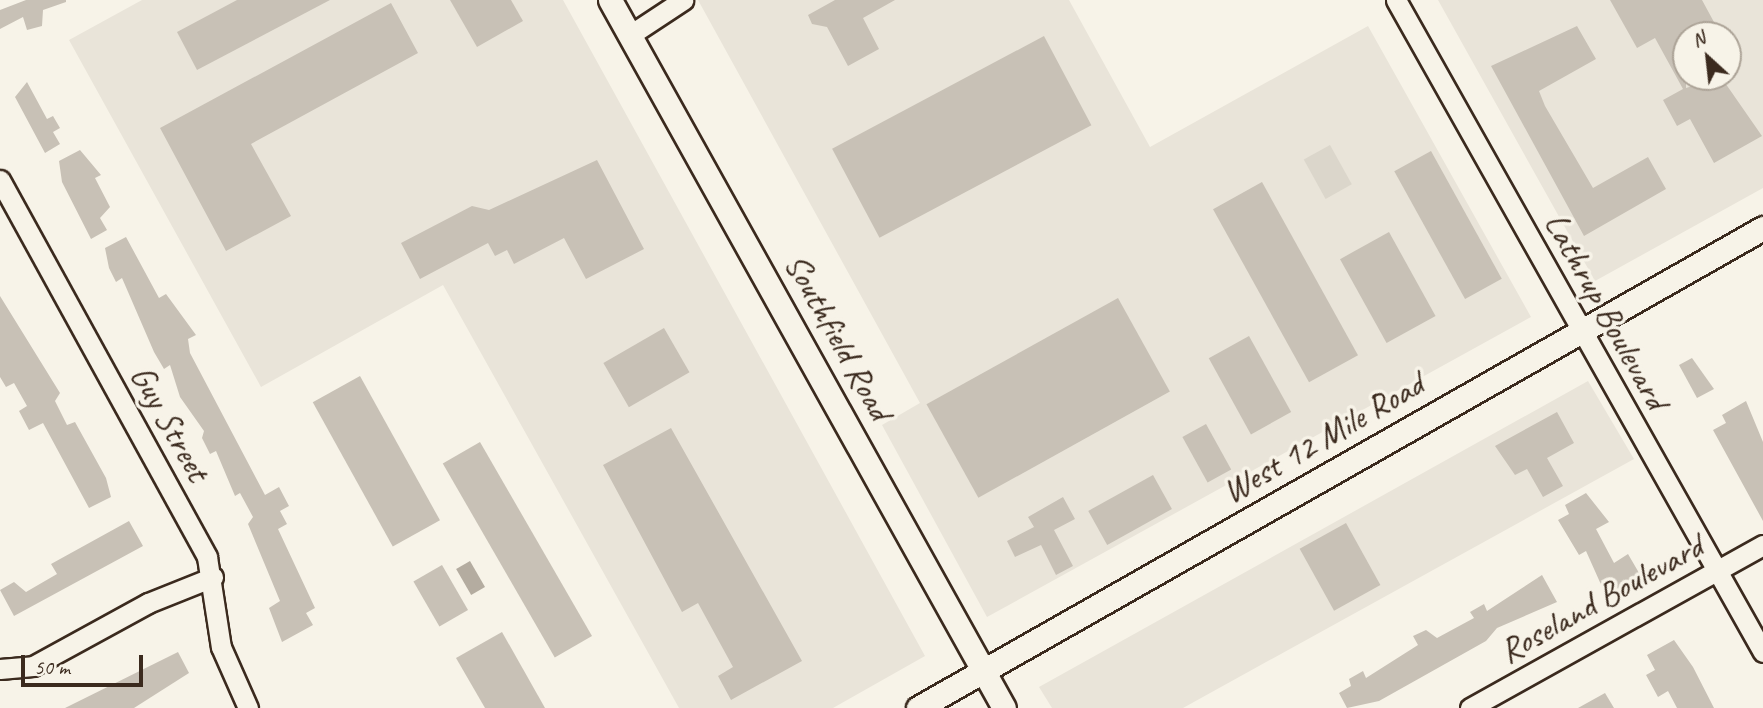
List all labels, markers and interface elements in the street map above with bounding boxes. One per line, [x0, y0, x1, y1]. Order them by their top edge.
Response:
north arrow [1672, 21, 1742, 91]
text: N [1688, 26, 1709, 52]
street label: Lathrup Boulevard [1535, 205, 1677, 417]
street label: Southfield Road [775, 247, 901, 427]
street label: Guy Street [121, 357, 219, 489]
street label: West 12 Mile Road [1215, 363, 1431, 513]
street label: Roseland Boulevard [1492, 526, 1710, 672]
scale bar [24, 642, 147, 686]
text: 50 m [34, 654, 70, 680]

